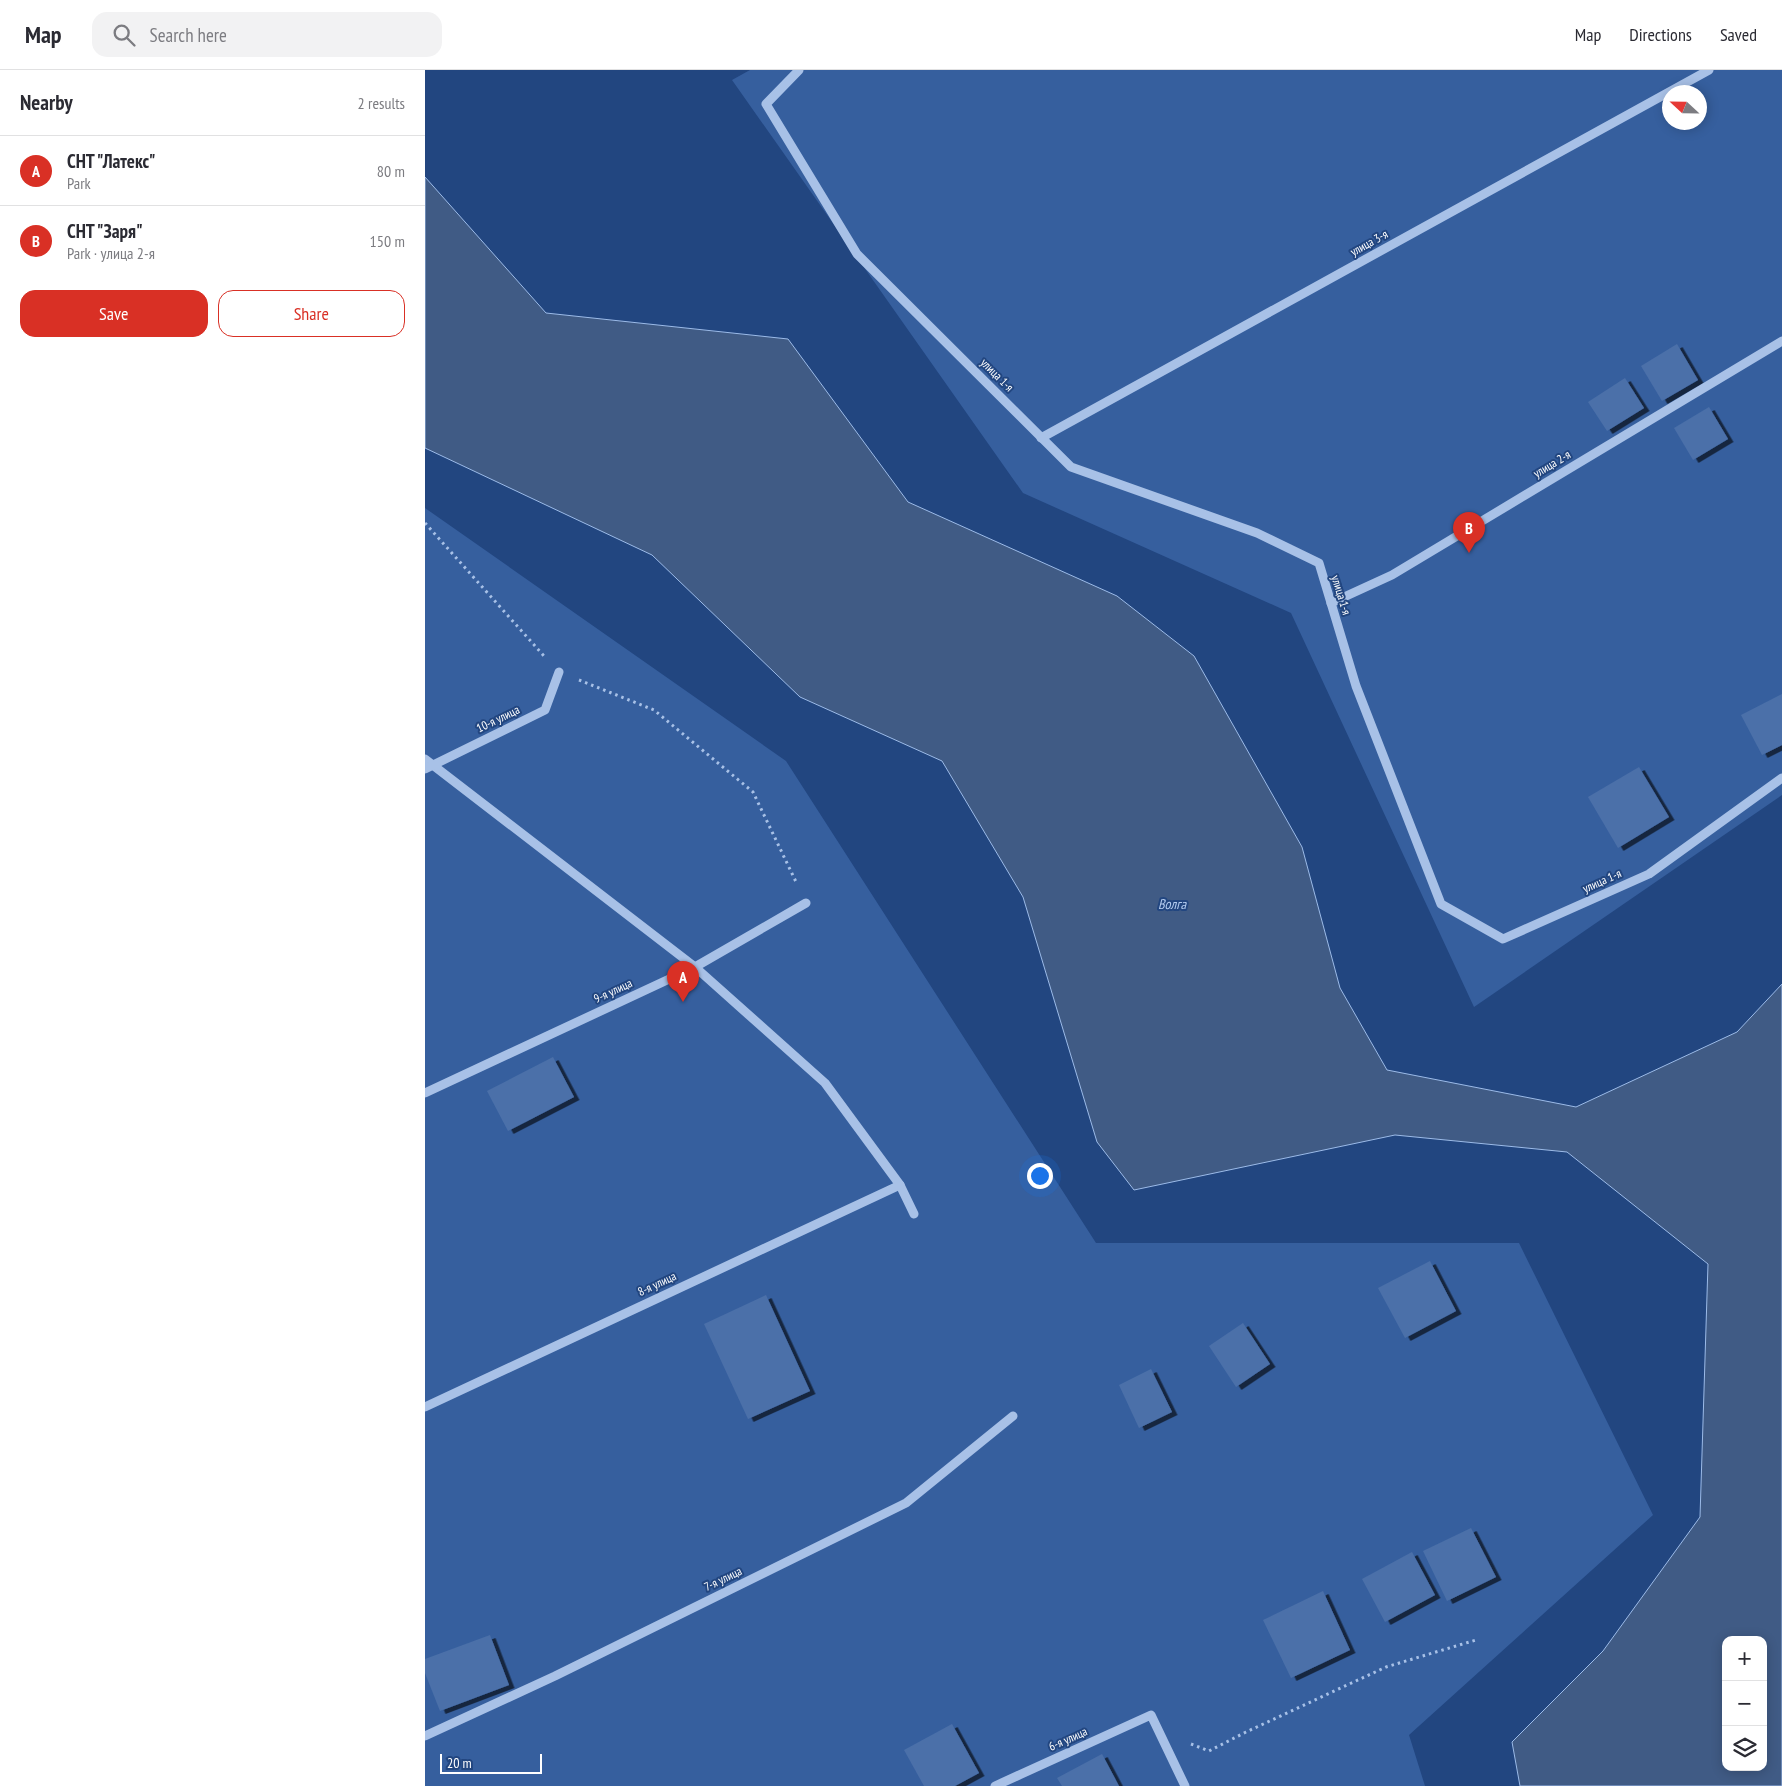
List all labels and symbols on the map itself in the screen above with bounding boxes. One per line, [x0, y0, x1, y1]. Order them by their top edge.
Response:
north arrow [1662, 85, 1707, 130]
street label: улица 3-я [1347, 226, 1390, 259]
street label: улица 1-я [978, 355, 1017, 395]
street label: улица 2-я [1530, 446, 1573, 480]
pin: B [1453, 512, 1485, 553]
street label: улица 1-я [1328, 573, 1355, 617]
street label: 10-я улица [474, 702, 522, 735]
street label: улица 1-я [1580, 865, 1624, 896]
water label: Волга [1158, 895, 1187, 913]
pin: A [667, 961, 699, 1002]
street label: 9-я улица [591, 975, 635, 1006]
your location [1027, 1163, 1053, 1189]
street label: 8-я улица [635, 1268, 679, 1299]
street label: 7-я улица [702, 1563, 744, 1594]
street label: 6-я улица [1046, 1723, 1090, 1754]
scale bar [440, 1751, 543, 1774]

